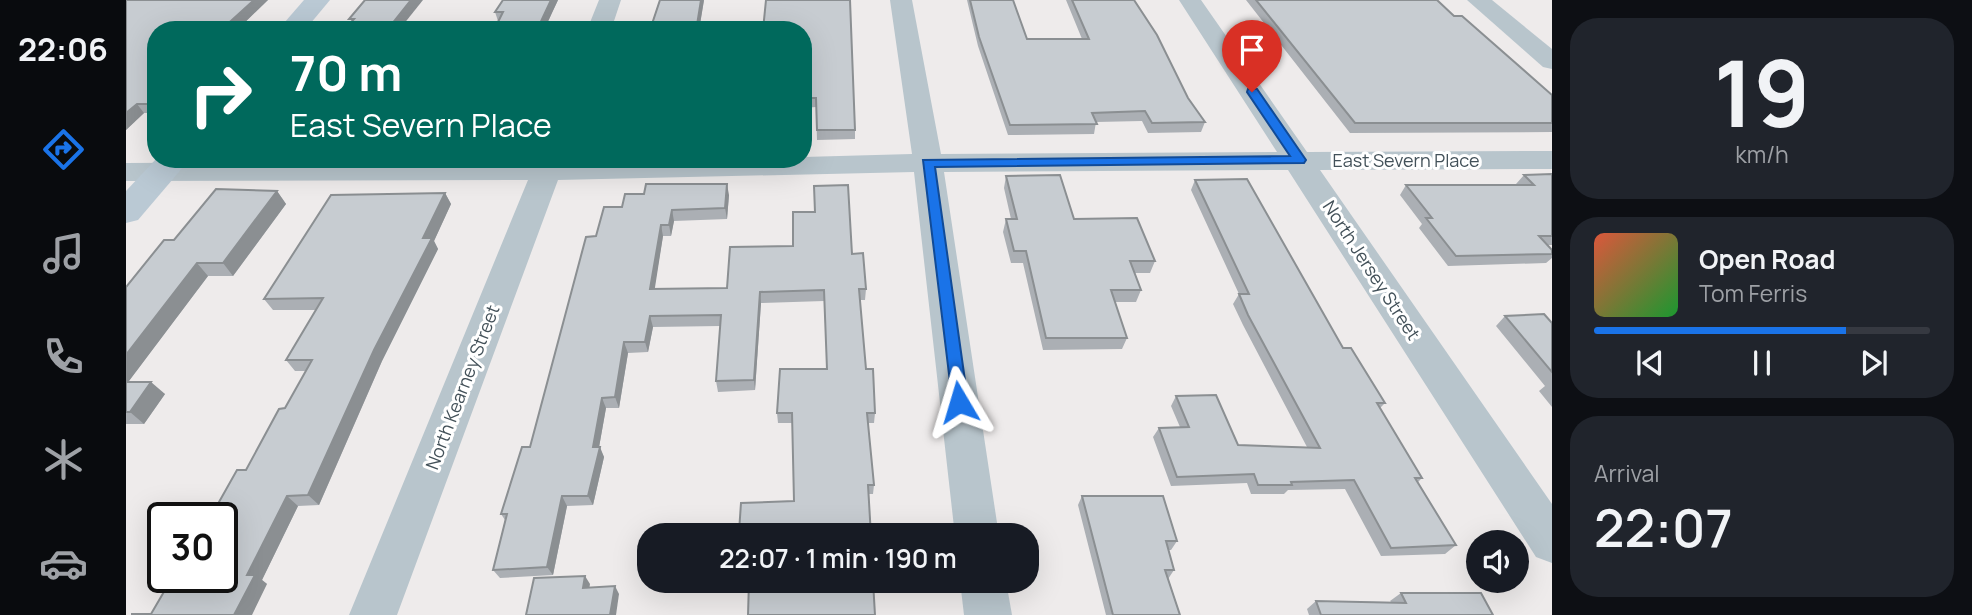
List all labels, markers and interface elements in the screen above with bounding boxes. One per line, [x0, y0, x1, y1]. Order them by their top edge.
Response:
pin [1222, 20, 1282, 92]
text: 22:06 [18, 27, 108, 71]
text: 19 [1714, 30, 1810, 154]
icon: arrive [1233, 31, 1271, 69]
text: 70 m [290, 39, 402, 106]
icon: right [175, 49, 266, 140]
text: East Severn Place [290, 103, 552, 147]
icon: directions [39, 125, 88, 174]
text: km/h [1735, 138, 1789, 170]
street label: East Severn Place [1332, 148, 1480, 172]
street label: North Jersey Street [1318, 196, 1426, 344]
icon: music [39, 229, 88, 278]
text: Open Road [1699, 241, 1835, 277]
text: Tom Ferris [1699, 277, 1807, 309]
street label: North Kearney Street [419, 301, 505, 473]
icon: phone [39, 332, 88, 381]
icon: previous [1631, 344, 1669, 382]
icon: pause [1743, 344, 1781, 382]
icon: next [1855, 344, 1893, 382]
position arrow [922, 365, 996, 439]
icon: climate [39, 435, 88, 484]
text: Arrival [1594, 457, 1660, 489]
text: 22:07 [1594, 492, 1733, 563]
speed limit sign: 30 [147, 502, 238, 593]
map controls [1466, 530, 1529, 593]
button: sound [1466, 530, 1529, 593]
icon: car [39, 539, 88, 588]
text: 22:07 · 1 min · 190 m [719, 540, 957, 576]

